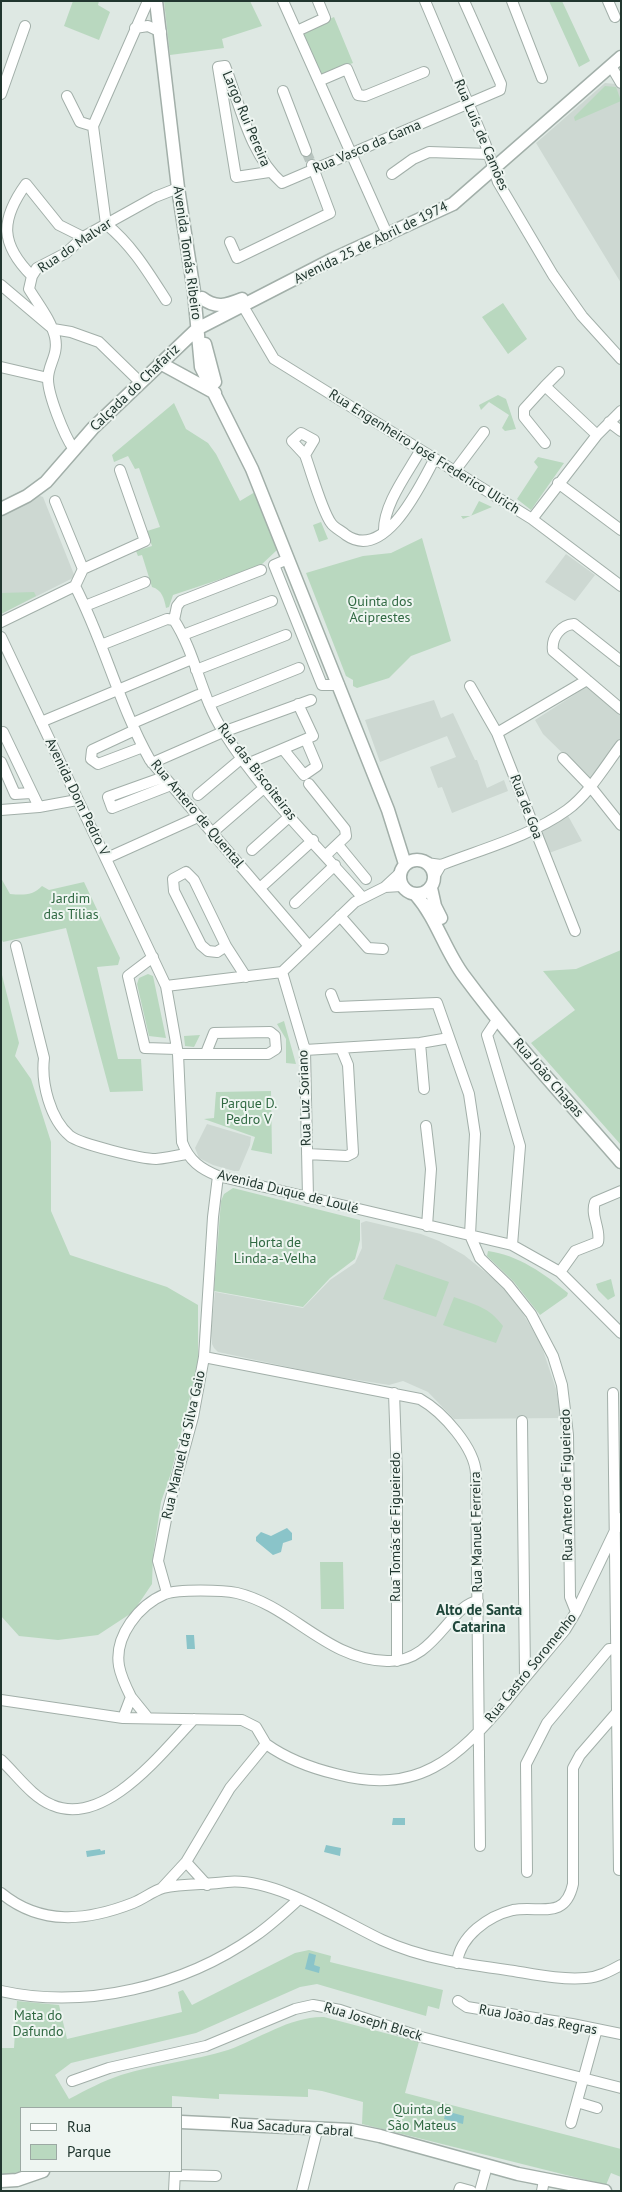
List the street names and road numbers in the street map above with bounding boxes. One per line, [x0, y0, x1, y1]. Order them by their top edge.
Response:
street label: Largo Rui Pereira [218, 69, 274, 169]
street label: Rua Luís de Camões [450, 77, 512, 193]
street label: Rua Vasco da Gama [310, 117, 424, 177]
street label: Avenida Tomás Ribeiro [169, 185, 205, 321]
street label: Avenida 25 de Abril de 1974 [291, 198, 451, 288]
street label: Rua do Malvar [35, 215, 115, 277]
street label: Calçada do Chafariz [87, 341, 183, 435]
street label: Rua Engenheiro José Frederico Ulrich [325, 386, 523, 518]
street label: Rua das Biscoiteiras [214, 720, 300, 824]
street label: Avenida Dom Pedro V [41, 735, 113, 859]
street label: Rua Antero de Quental [147, 757, 247, 871]
street label: Rua de Goa [506, 772, 546, 842]
street label: Rua João Chagas [509, 1035, 587, 1121]
street label: Rua Luz Soriano [295, 1049, 315, 1147]
street label: Avenida Duque de Loulé [216, 1166, 360, 1218]
street label: Rua Manuel da Silva Gaio [159, 1369, 209, 1521]
street label: Rua Antero de Figueiredo [557, 1409, 577, 1561]
street label: Rua Tomás de Figueiredo [388, 1452, 404, 1602]
street label: Rua Manuel Ferreira [468, 1471, 486, 1593]
street label: Rua Castro Soromenho [482, 1610, 580, 1726]
street label: Rua Joseph Bleck [322, 1999, 424, 2045]
street label: Rua João das Regras [477, 2001, 599, 2039]
street label: Rua Sacadura Cabral [230, 2115, 354, 2141]

